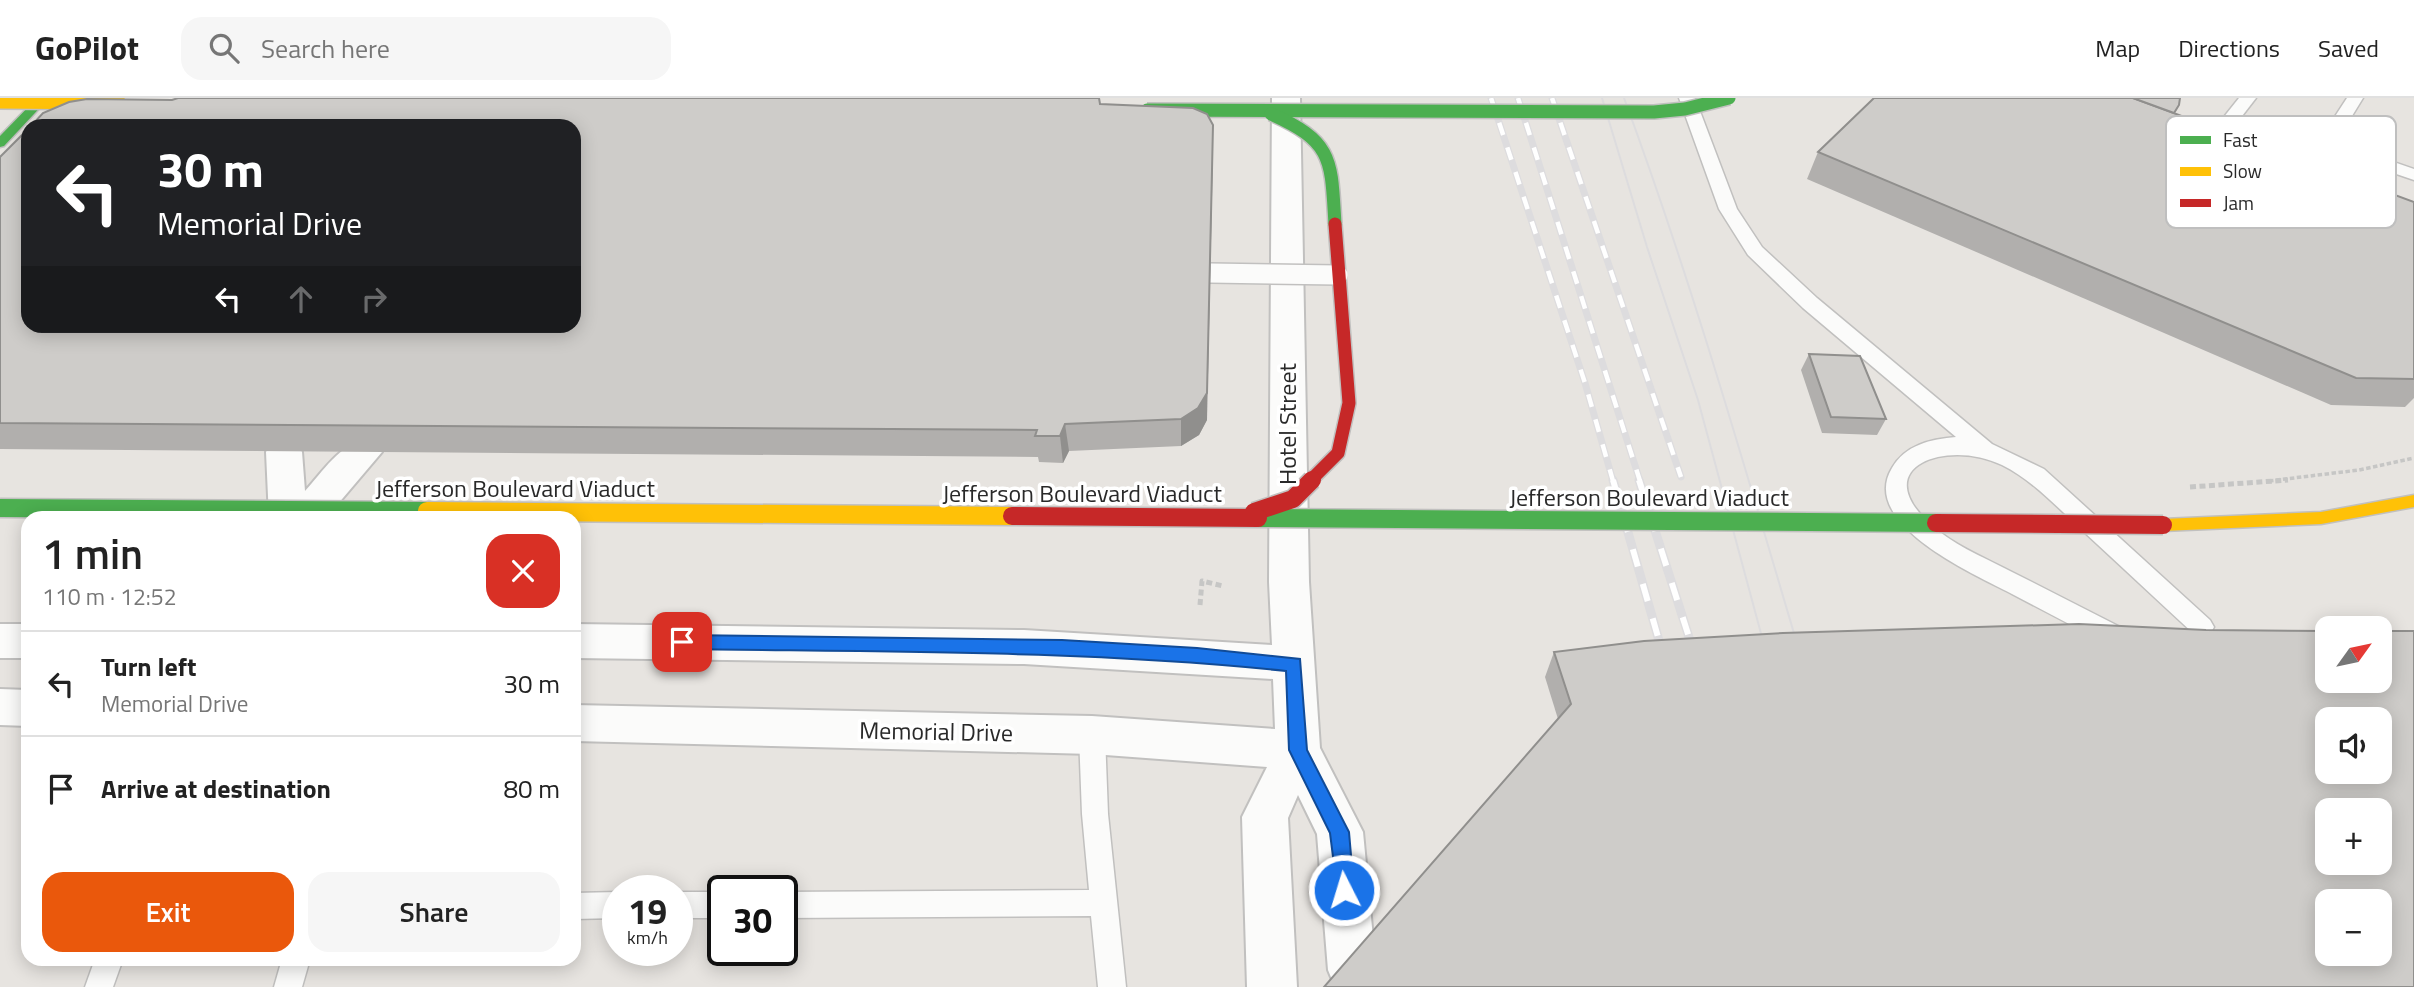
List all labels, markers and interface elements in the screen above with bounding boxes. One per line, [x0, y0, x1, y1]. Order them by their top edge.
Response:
search box [181, 17, 671, 80]
text: GoPilot [35, 23, 139, 73]
icon: search [205, 29, 243, 67]
text: Search here [261, 29, 390, 68]
text: Map [2095, 30, 2140, 66]
text: Directions [2178, 30, 2280, 66]
text: Saved [2318, 30, 2379, 66]
legend [2166, 116, 2396, 228]
text: Fast [2223, 125, 2258, 154]
text: 30 m [157, 131, 264, 206]
icon: left [42, 147, 133, 238]
text: Slow [2223, 156, 2262, 185]
text: Jam [2223, 188, 2254, 217]
text: Memorial Drive [157, 199, 362, 247]
icon: left [209, 280, 247, 318]
icon: ahead [282, 280, 320, 318]
icon: right [355, 280, 393, 318]
street label: Hotel Street [1269, 362, 1305, 485]
street label: Jefferson Boulevard Viaduct [375, 470, 655, 506]
street label: Jefferson Boulevard Viaduct [942, 475, 1222, 511]
street label: Jefferson Boulevard Viaduct [1509, 479, 1789, 515]
text: 1 min [42, 521, 143, 585]
button: close [486, 534, 560, 608]
text: 110 m · 12:52 [42, 579, 177, 614]
pin [652, 612, 712, 672]
north arrow [2315, 616, 2392, 693]
map controls [2315, 616, 2392, 966]
icon: arrive [663, 623, 701, 661]
text: Turn left [101, 647, 196, 686]
text: 30 m [503, 664, 560, 703]
icon: left [42, 665, 80, 703]
text: Memorial Drive [101, 686, 248, 721]
button: sound [2315, 707, 2392, 784]
street label: Memorial Drive [859, 712, 1013, 750]
text: Arrive at destination [101, 769, 331, 808]
text: 80 m [503, 769, 560, 808]
icon: arrive [42, 770, 80, 808]
button: + [2315, 798, 2392, 875]
position arrow [1307, 853, 1381, 927]
button: Exit [42, 872, 294, 952]
button: Share [308, 872, 560, 952]
speed limit sign: 30 [707, 875, 798, 966]
text: 19 [628, 884, 667, 938]
button: − [2315, 889, 2392, 966]
text: km/h [627, 924, 668, 951]

